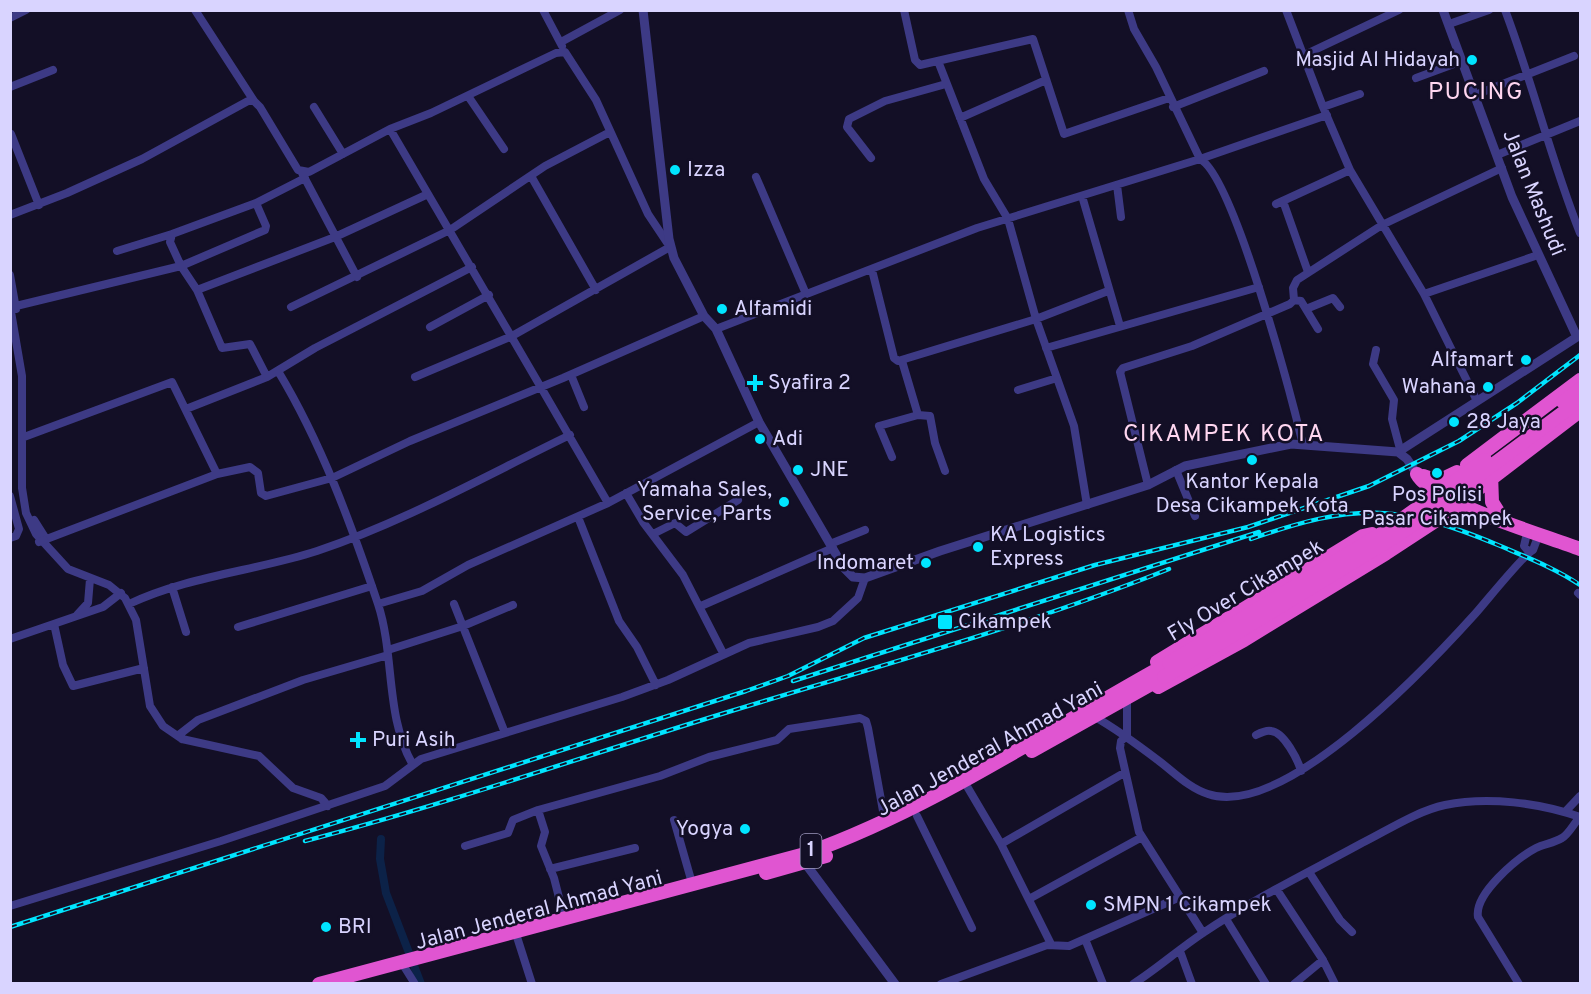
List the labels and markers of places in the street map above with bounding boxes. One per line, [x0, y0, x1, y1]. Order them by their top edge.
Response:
place label: Masjid Al Hidayah [1295, 47, 1460, 74]
marker: Masjid Al Hidayah [1465, 53, 1479, 67]
place label: Izza [687, 157, 725, 184]
marker: Izza [668, 163, 682, 177]
place label: Alfamidi [734, 296, 812, 323]
marker: Alfamidi [715, 302, 729, 316]
place label: Alfamart [1430, 347, 1514, 374]
marker: Alfamart [1519, 353, 1533, 367]
place label: Syafira 2 [768, 370, 851, 397]
marker: Syafira 2 [746, 374, 764, 392]
place label: Wahana [1402, 374, 1476, 401]
marker: Wahana [1481, 380, 1495, 394]
place label: 28 Jaya [1466, 409, 1541, 436]
marker: 28 Jaya [1447, 415, 1461, 429]
place label: Adi [772, 426, 803, 453]
marker: Adi [753, 432, 767, 446]
marker: Kantor Kepala Desa Cikampek Kota [1245, 453, 1259, 467]
place label: JNE [810, 457, 849, 484]
marker: JNE [791, 463, 805, 477]
marker: Pos Polisi Pasar Cikampek [1430, 466, 1444, 480]
place label: Kantor Kepala Desa Cikampek Kota [1156, 469, 1348, 520]
place label: Yamaha Sales, Service, Parts [637, 477, 772, 528]
place label: Pos Polisi Pasar Cikampek [1361, 482, 1513, 533]
marker: Yamaha Sales, Service, Parts [777, 495, 791, 509]
place label: KA Logistics Express [990, 522, 1106, 573]
marker: KA Logistics Express [971, 540, 985, 554]
place label: Indomaret [817, 550, 914, 577]
marker: Indomaret [919, 556, 933, 570]
place label: Cikampek [958, 609, 1052, 636]
marker: Cikampek [936, 613, 954, 631]
place label: Puri Asih [372, 727, 456, 754]
marker: Puri Asih [349, 731, 367, 749]
place label: Yogya [676, 816, 733, 843]
marker: Yogya [738, 822, 752, 836]
place label: SMPN 1 Cikampek [1103, 892, 1272, 919]
marker: SMPN 1 Cikampek [1084, 898, 1098, 912]
place label: BRI [338, 914, 372, 941]
marker: BRI [319, 920, 333, 934]

